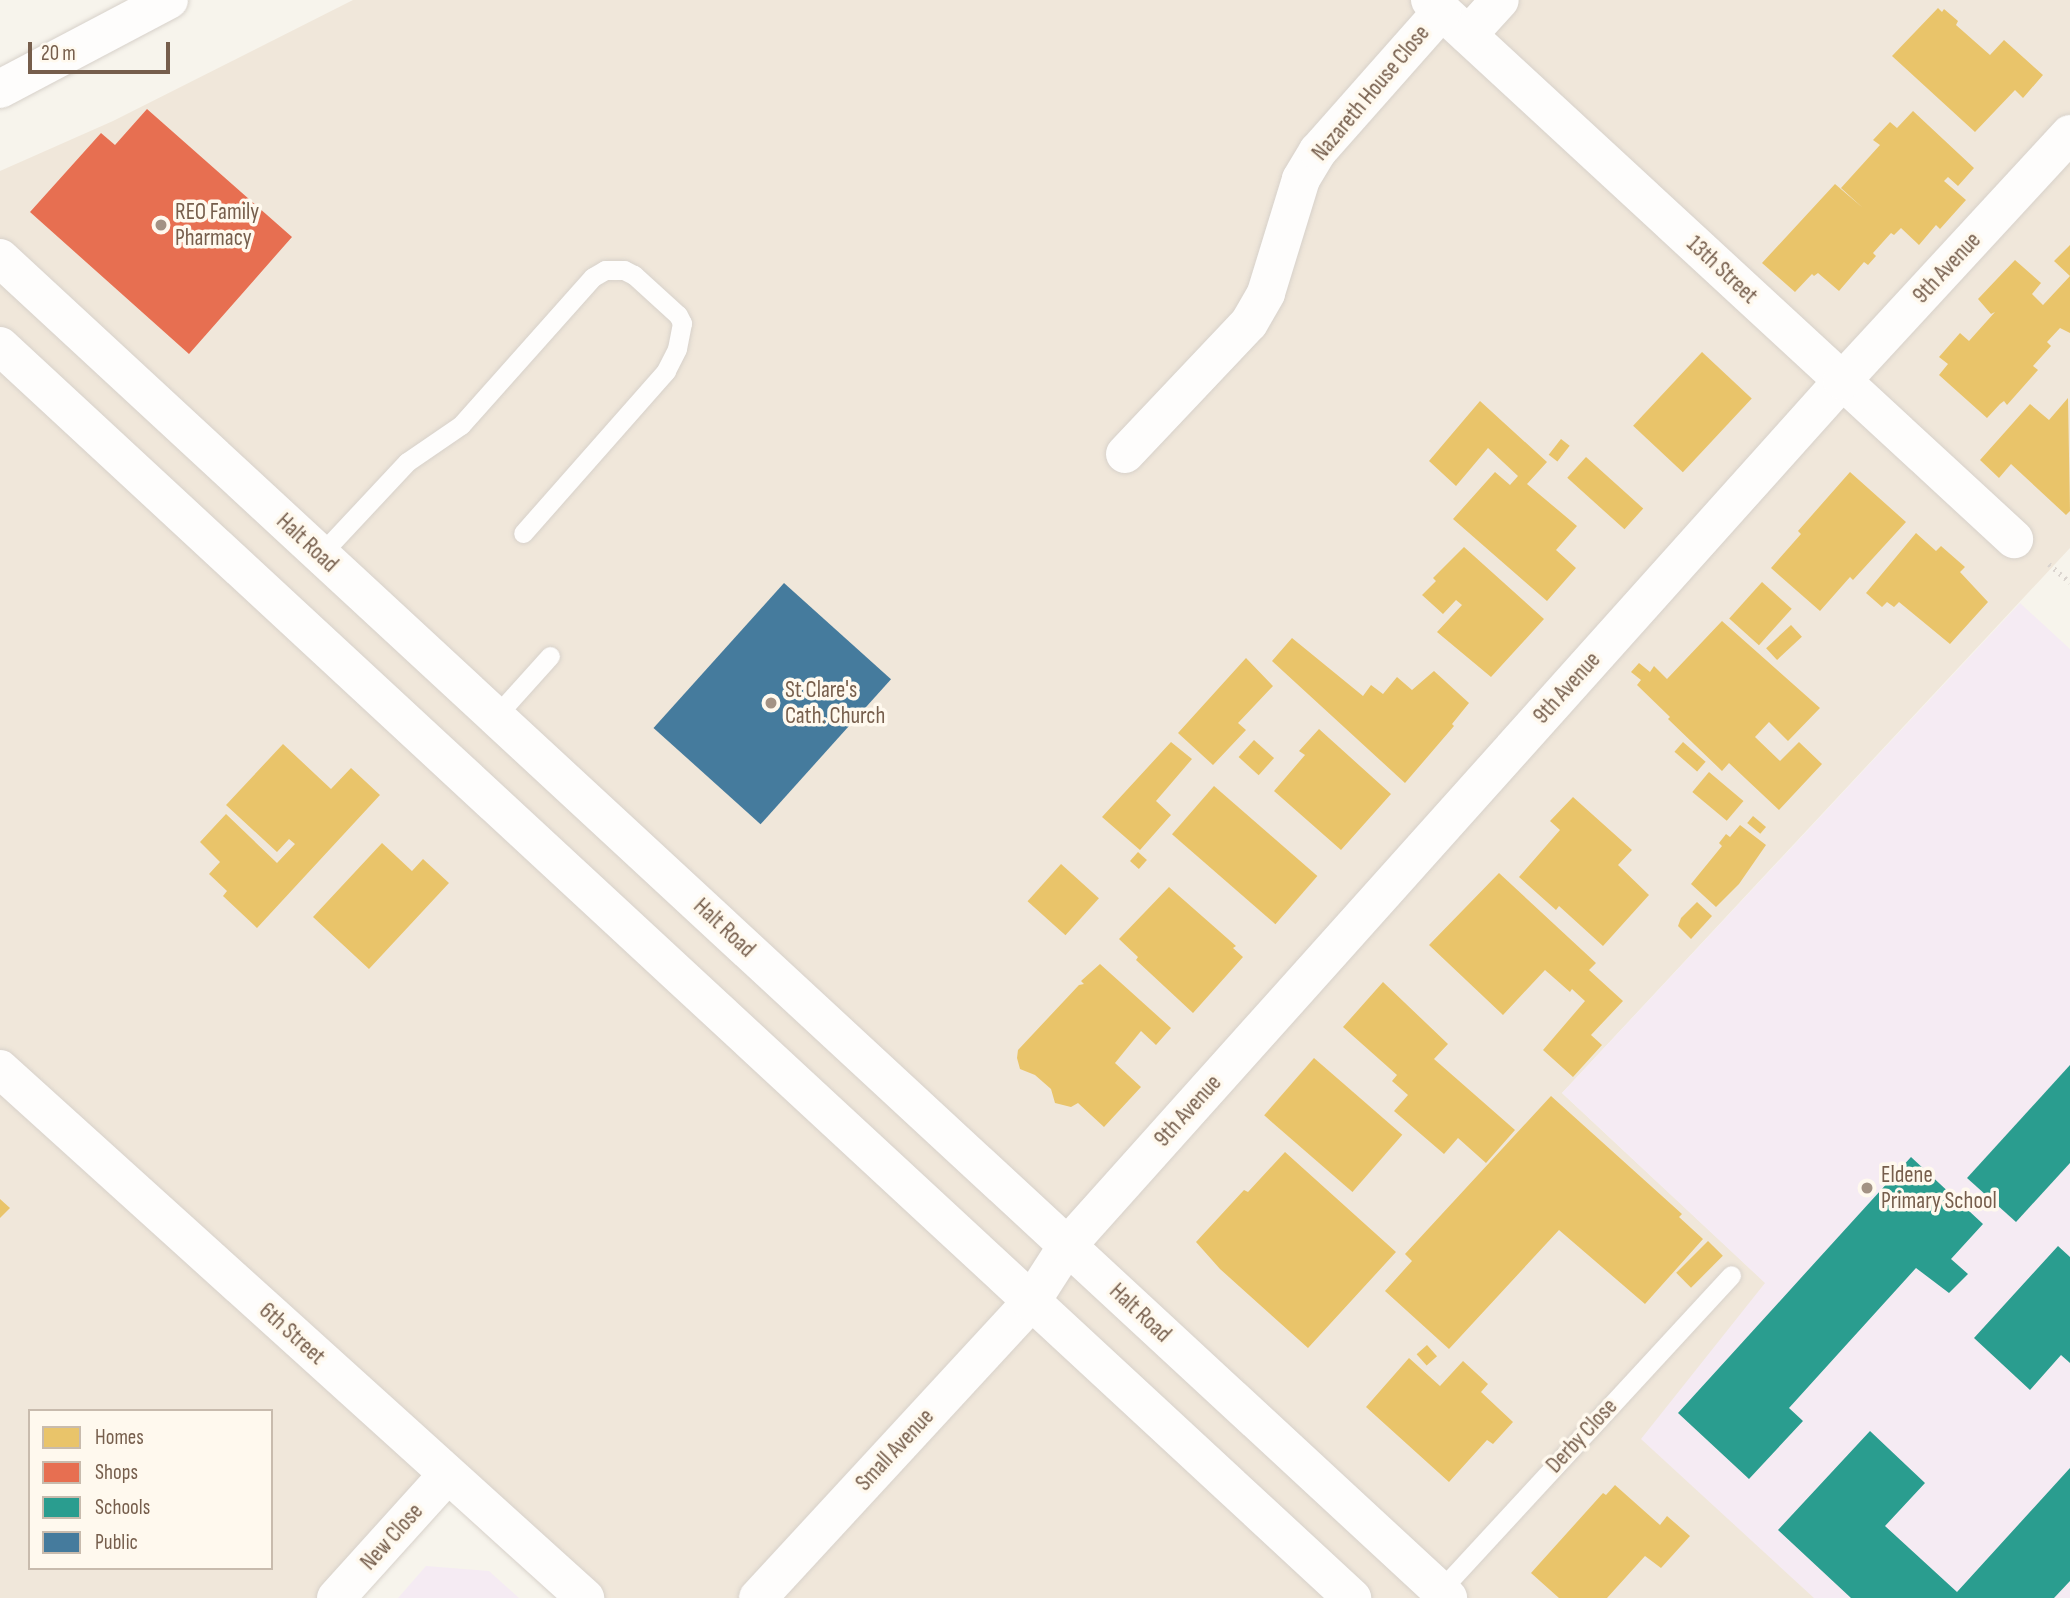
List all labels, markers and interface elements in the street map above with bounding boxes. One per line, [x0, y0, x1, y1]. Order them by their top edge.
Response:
street label: Nazareth House Close [1306, 20, 1436, 166]
scale bar [32, 28, 173, 72]
text: 20 m [41, 41, 76, 66]
place label: REO Family Pharmacy [175, 198, 259, 252]
marker: REO Family Pharmacy [153, 217, 169, 233]
street label: 9th Avenue [1907, 227, 1987, 309]
street label: 13th Street [1681, 230, 1763, 310]
street label: Halt Road [271, 508, 343, 578]
street label: 9th Avenue [1528, 646, 1606, 730]
place label: St Clare's Cath. Church [785, 676, 885, 730]
marker: St Clare's Cath. Church [763, 695, 779, 711]
street label: Halt Road [688, 893, 760, 963]
street label: 9th Avenue [1149, 1069, 1227, 1153]
place label: Eldene Primary School [1881, 1161, 1997, 1215]
marker: Eldene Primary School [1859, 1180, 1875, 1196]
street label: Halt Road [1104, 1278, 1176, 1348]
street label: 6th Street [253, 1297, 331, 1371]
street label: Derby Close [1541, 1393, 1623, 1479]
street label: Small Avenue [850, 1403, 940, 1497]
legend [28, 1409, 273, 1570]
text: Homes [95, 1425, 144, 1450]
text: Shops [95, 1460, 138, 1485]
text: Schools [95, 1495, 150, 1520]
street label: New Close [355, 1498, 429, 1576]
text: Public [95, 1530, 138, 1555]

